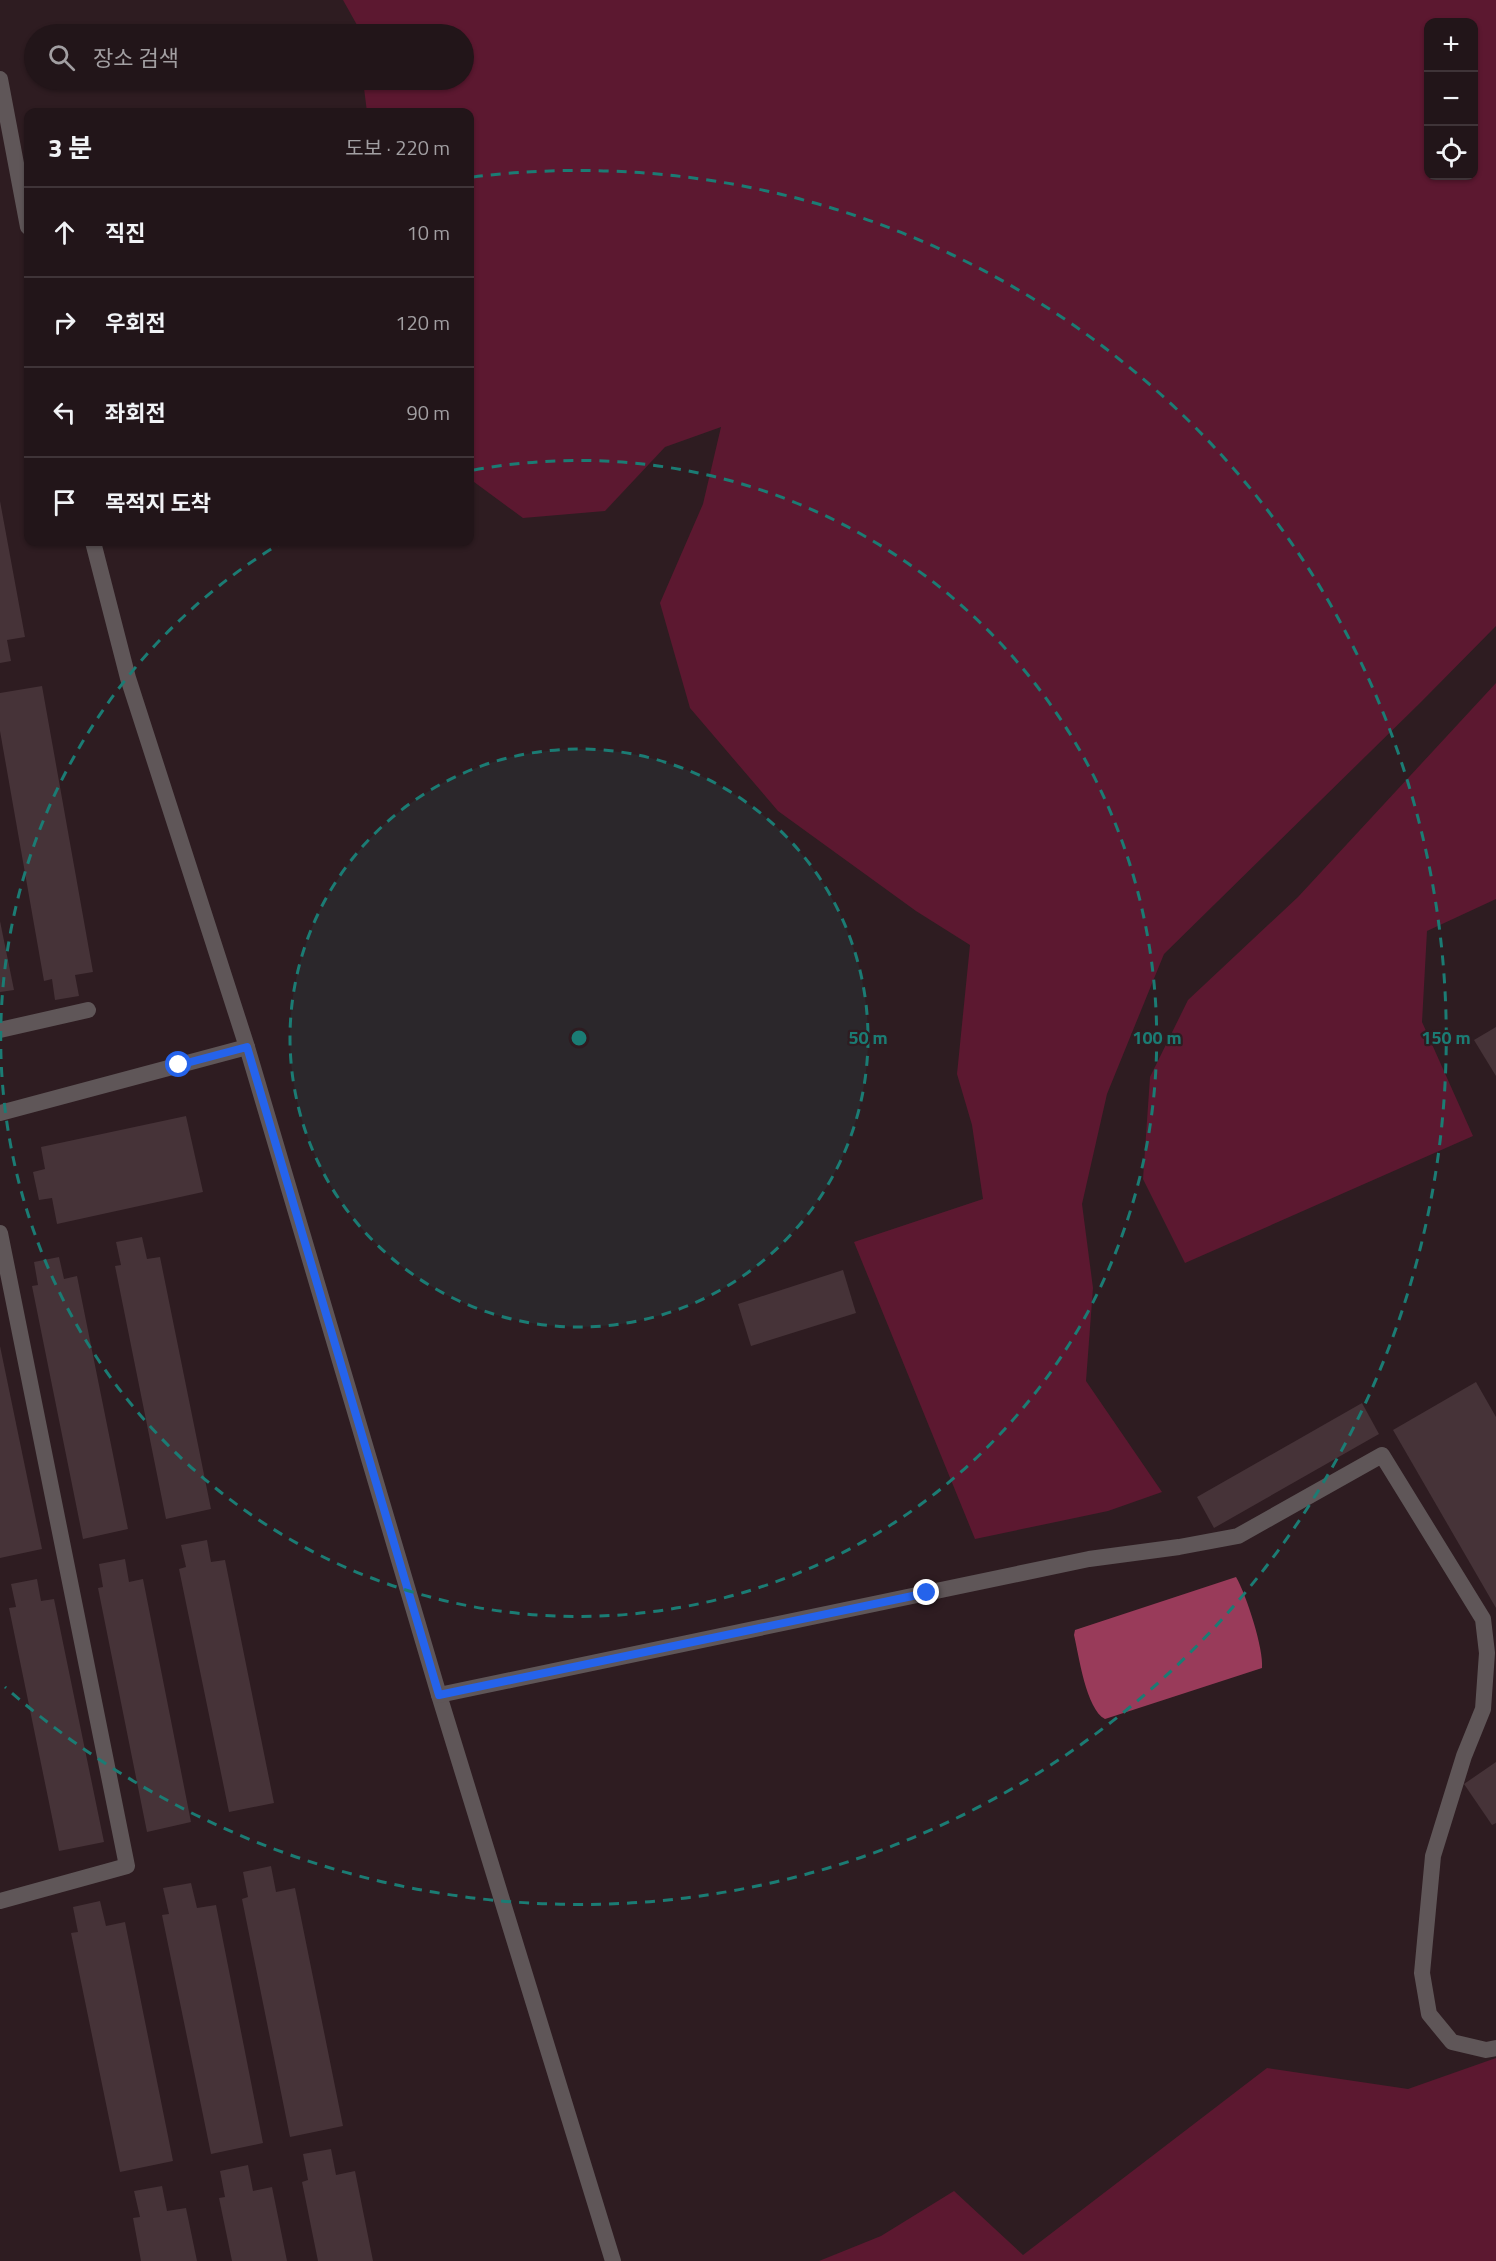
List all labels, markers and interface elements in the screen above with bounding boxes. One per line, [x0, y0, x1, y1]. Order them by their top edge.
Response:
map controls [1424, 18, 1478, 180]
button: + [1424, 18, 1478, 72]
search box [24, 24, 474, 90]
icon: search [45, 41, 78, 74]
text: 장소 검색 [93, 41, 179, 75]
button: − [1424, 72, 1478, 126]
button: locate [1424, 126, 1478, 180]
text: 3 분 [48, 128, 92, 167]
text: 도보 · 220 m [345, 132, 450, 163]
icon: ahead [48, 216, 81, 249]
text: 직진 [105, 216, 145, 250]
text: 10 m [406, 217, 450, 248]
icon: right [48, 306, 81, 339]
text: 우회전 [105, 306, 166, 340]
text: 120 m [395, 307, 450, 338]
icon: left [48, 396, 81, 429]
text: 좌회전 [105, 396, 166, 430]
text: 90 m [406, 397, 450, 428]
icon: arrive [48, 486, 81, 519]
text: 목적지 도착 [105, 486, 211, 520]
text: 50 m [848, 1024, 888, 1051]
text: 100 m [1132, 1024, 1182, 1051]
text: 150 m [1421, 1024, 1471, 1051]
centre of rings [569, 1028, 589, 1048]
route start [165, 1051, 191, 1077]
route end [913, 1579, 939, 1605]

